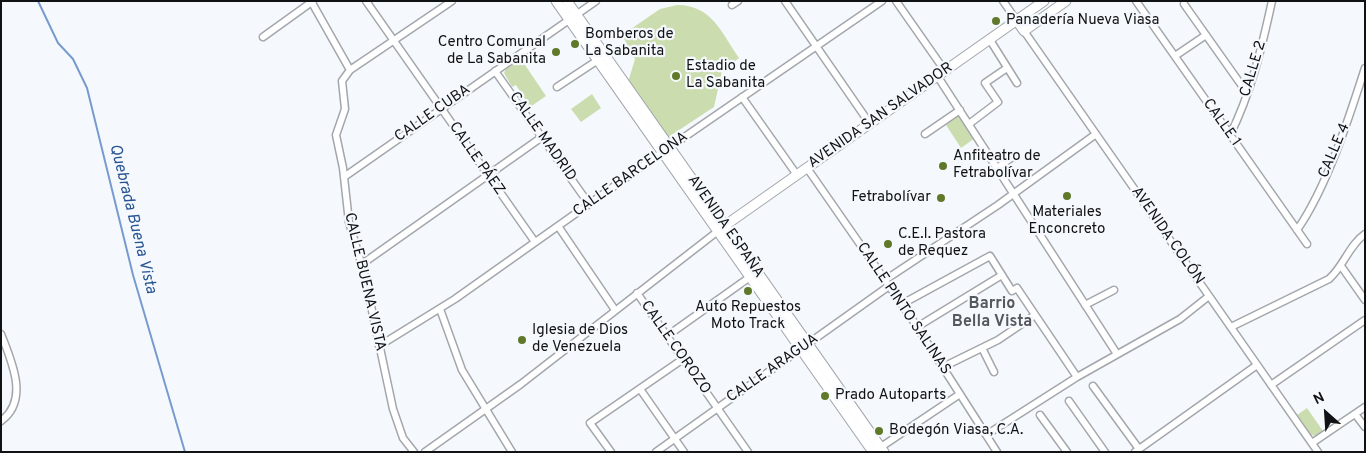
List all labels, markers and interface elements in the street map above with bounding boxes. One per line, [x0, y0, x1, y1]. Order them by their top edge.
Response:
place label: Panadería Nueva Viasa [1006, 12, 1159, 30]
marker: Panadería Nueva Viasa [990, 15, 1002, 27]
place label: Bomberos de La Sabanita [585, 26, 674, 61]
place label: Centro Comunal de La Sabanita [438, 34, 546, 69]
marker: Bomberos de La Sabanita [569, 38, 581, 50]
street label: CALLE 2 [1237, 39, 1271, 99]
marker: Centro Comunal de La Sabanita [550, 46, 562, 58]
place label: Estadio de La Sabanita [686, 58, 765, 93]
street label: AVENIDA SAN SALVADOR [805, 59, 957, 173]
marker: Estadio de La Sabanita [670, 70, 682, 82]
street label: CALLE CUBA [392, 81, 474, 147]
street label: CALLE MADRID [505, 89, 579, 185]
street label: CALLE 1 [1198, 96, 1244, 150]
street label: CALLE PÁEZ [444, 119, 508, 199]
street label: CALLE 4 [1315, 121, 1355, 181]
street label: CALLE BARCELONA [570, 129, 692, 221]
water label: Quebrada Buena Vista [104, 142, 160, 296]
place label: Anfiteatro de Fetrabolívar [953, 148, 1041, 183]
marker: Anfiteatro de Fetrabolívar [937, 160, 949, 172]
street label: AVENIDA ESPAÑA [683, 172, 767, 282]
street label: AVENIDA COLÓN [1127, 184, 1207, 288]
place label: Fetrabolívar [851, 189, 931, 207]
marker: Materiales Enconcreto [1061, 190, 1073, 202]
marker: Fetrabolívar [935, 192, 947, 204]
place label: Materiales Enconcreto [1029, 204, 1105, 239]
street label: CALLE BUENA VISTA [339, 211, 389, 353]
place label: C.E.I. Pastora de Requez [898, 226, 986, 261]
marker: C.E.I. Pastora de Requez [882, 238, 894, 250]
street label: CALLE PINTO SALINAS [852, 240, 954, 378]
marker: Auto Repuestos Moto Track [742, 285, 754, 297]
district label: Barrio Bella Vista [952, 295, 1032, 333]
street label: CALLE COROZO [636, 298, 714, 398]
place label: Auto Repuestos Moto Track [695, 299, 801, 334]
place label: Iglesia de Dios de Venezuela [532, 322, 628, 357]
street label: CALLE ARAGUA [724, 331, 822, 407]
marker: Iglesia de Dios de Venezuela [516, 334, 528, 346]
place label: Prado Autoparts [835, 387, 946, 405]
north arrow [1301, 388, 1351, 438]
text: N [1311, 389, 1327, 409]
marker: Prado Autoparts [819, 390, 831, 402]
place label: Bodegón Viasa, C.A. [889, 422, 1023, 440]
marker: Bodegón Viasa, C.A. [873, 425, 885, 437]

